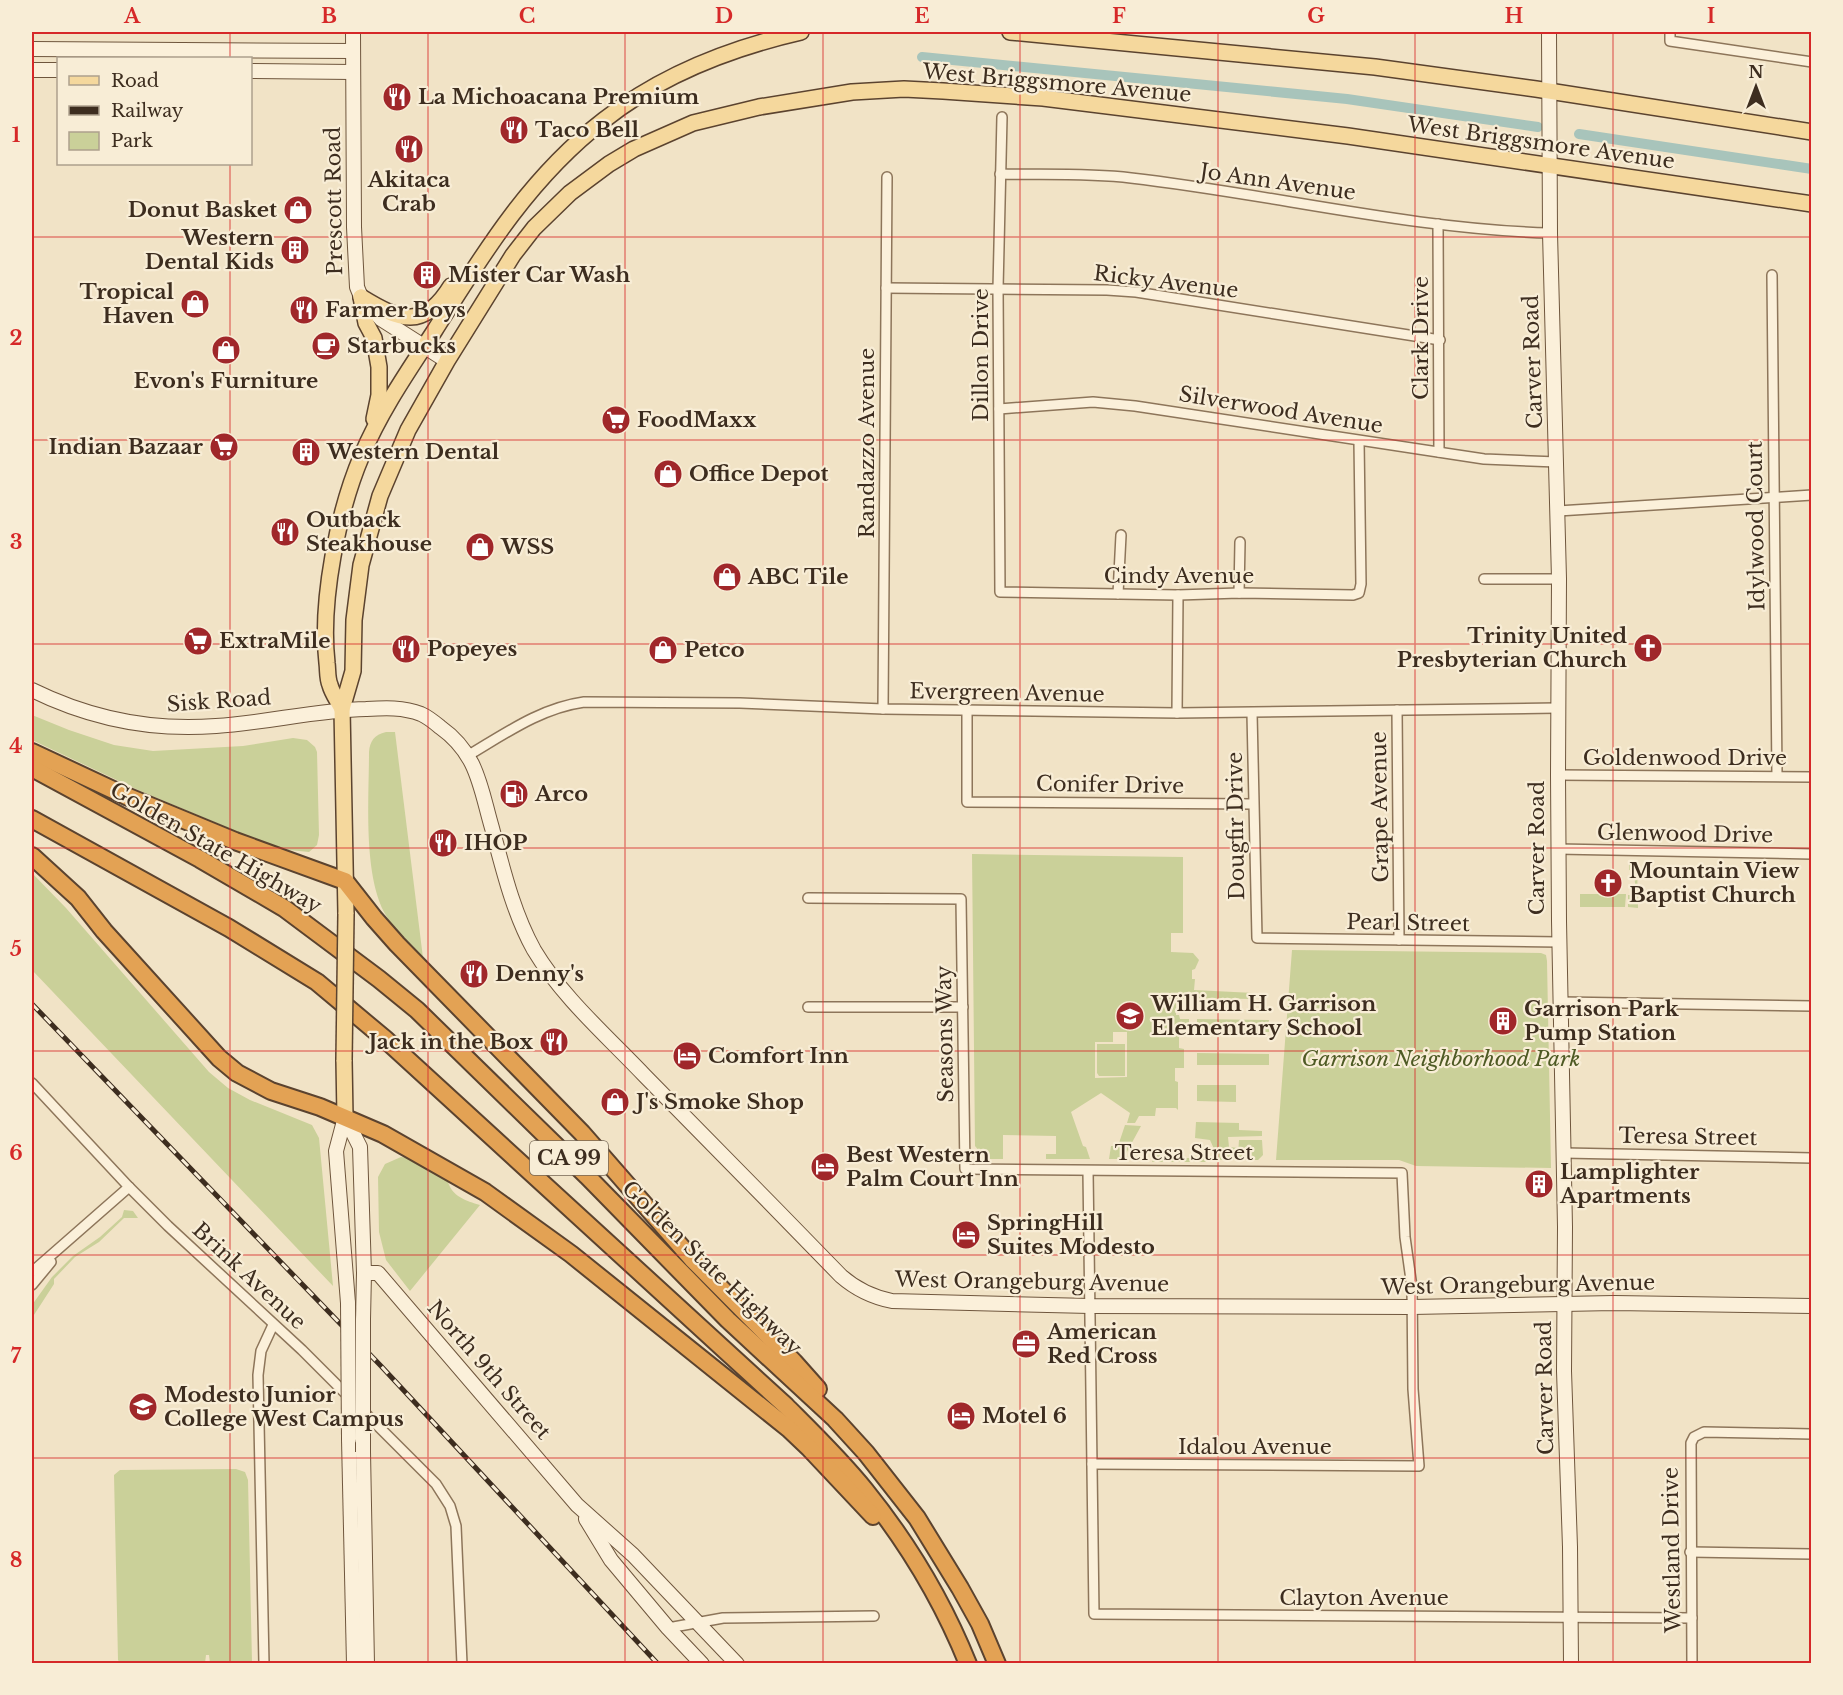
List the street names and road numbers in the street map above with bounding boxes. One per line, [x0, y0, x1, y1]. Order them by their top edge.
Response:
street label: West Briggsmore Avenue [920, 58, 1193, 108]
street label: West Briggsmore Avenue [1405, 111, 1676, 175]
street label: Prescott Road [320, 127, 348, 275]
street label: Jo Ann Avenue [1196, 158, 1358, 206]
street label: Ricky Avenue [1092, 260, 1240, 304]
street label: Clark Drive [1408, 276, 1434, 400]
street label: Dillon Drive [968, 288, 994, 422]
street label: Carver Road [1518, 294, 1548, 430]
street label: Randazzo Avenue [854, 348, 880, 538]
street label: Silverwood Avenue [1177, 381, 1385, 439]
street label: Idylwood Court [1742, 441, 1770, 611]
street label: Cindy Avenue [1104, 563, 1254, 589]
street label: Evergreen Avenue [909, 678, 1105, 708]
street label: Sisk Road [166, 684, 272, 718]
street label: Grape Avenue [1366, 731, 1394, 883]
street label: Goldenwood Drive [1583, 745, 1787, 771]
street label: Dougfir Drive [1222, 752, 1250, 900]
street label: Conifer Drive [1036, 771, 1184, 799]
street label: Golden State Highway [106, 777, 327, 920]
street label: Carver Road [1524, 781, 1550, 915]
street label: Glenwood Drive [1597, 819, 1773, 849]
street label: Pearl Street [1346, 909, 1470, 937]
street label: Seasons Way [931, 965, 959, 1103]
street label: Teresa Street [1618, 1123, 1758, 1151]
street label: Teresa Street [1115, 1140, 1253, 1166]
road number: CA 99 [530, 1141, 608, 1175]
street label: Golden State Highway [617, 1175, 808, 1361]
street label: Brink Avenue [187, 1217, 311, 1335]
street label: West Orangeburg Avenue [894, 1267, 1169, 1297]
street label: West Orangeburg Avenue [1380, 1270, 1655, 1300]
street label: North 9th Street [422, 1295, 556, 1445]
street label: Carver Road [1531, 1321, 1559, 1455]
street label: Idalou Avenue [1178, 1434, 1332, 1460]
street label: Westland Drive [1658, 1467, 1686, 1634]
street label: Clayton Avenue [1279, 1585, 1449, 1611]

